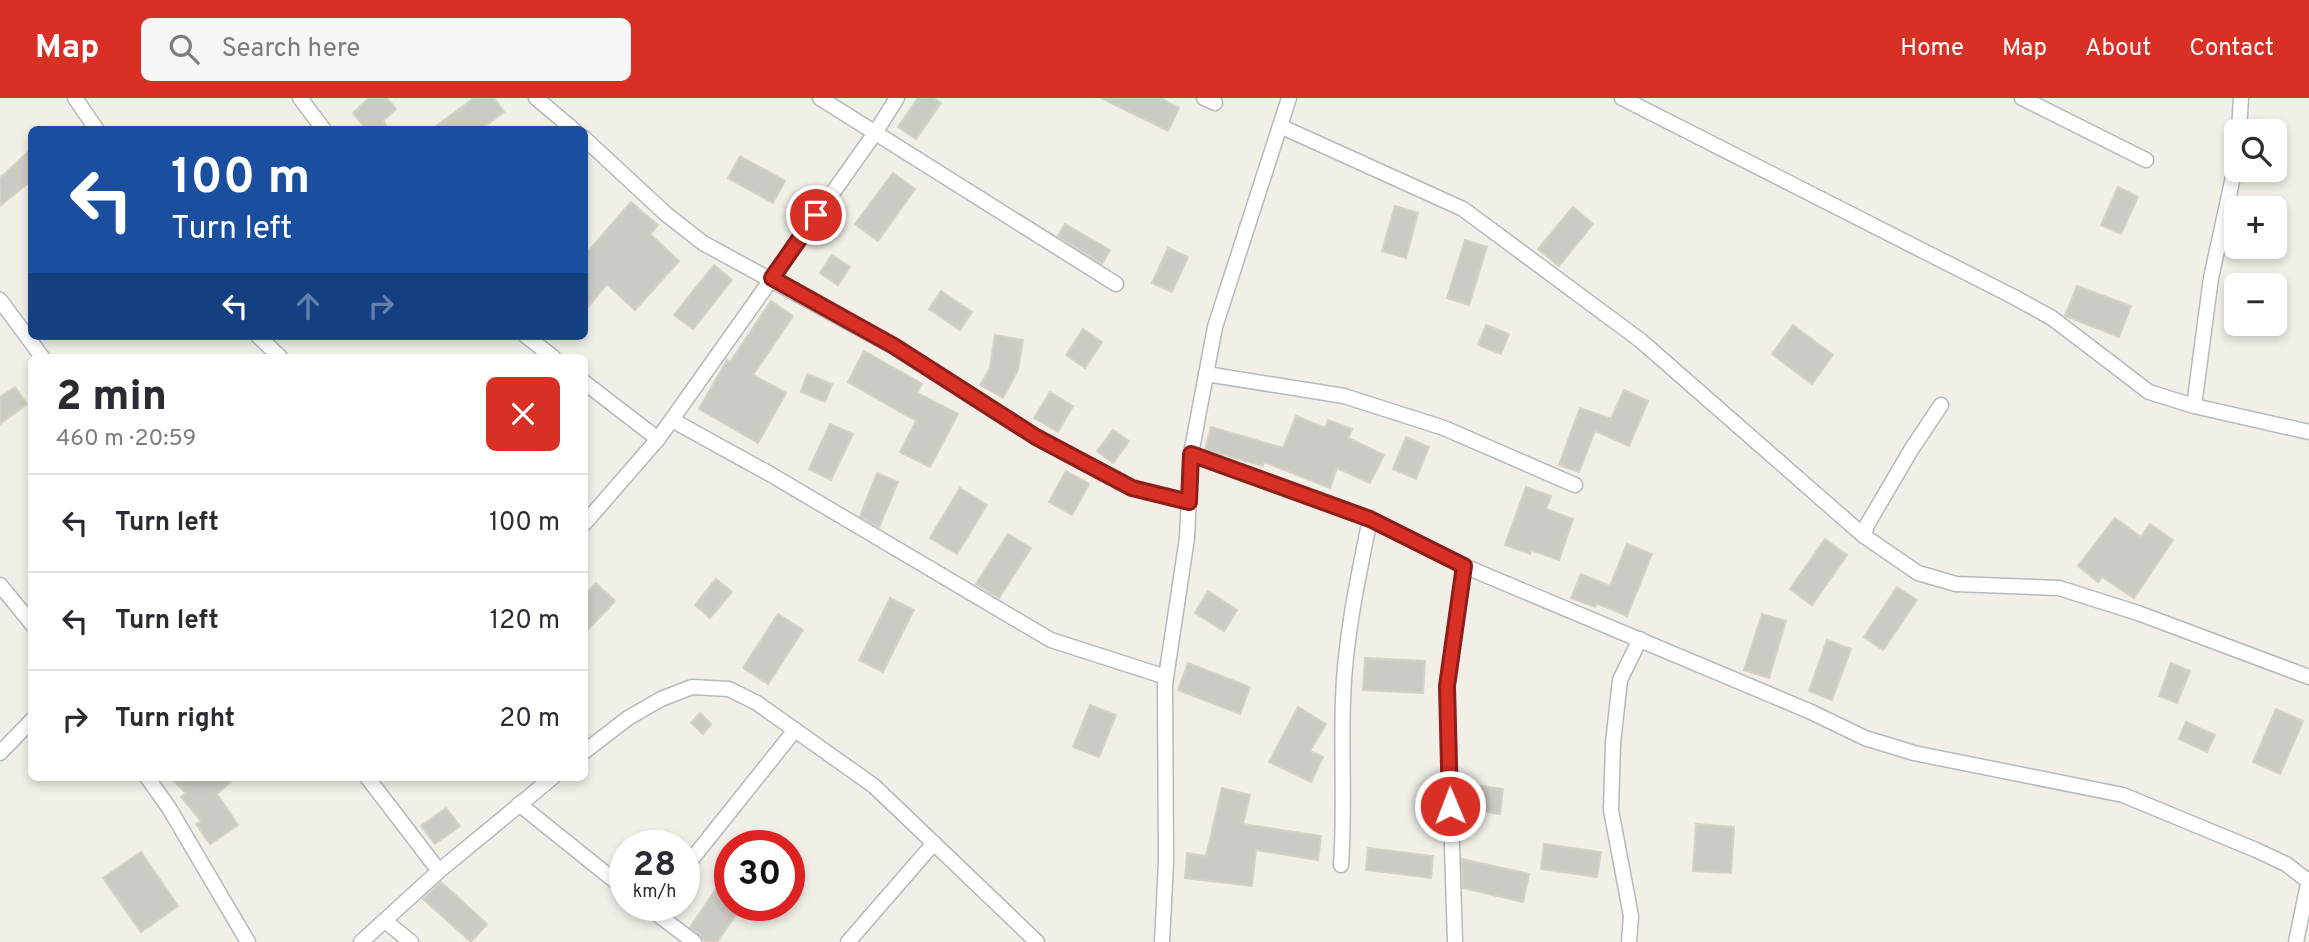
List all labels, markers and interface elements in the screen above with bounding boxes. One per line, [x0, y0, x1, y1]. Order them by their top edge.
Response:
search box [141, 18, 631, 81]
text: Map [35, 28, 99, 70]
icon: search [165, 30, 203, 68]
text: Search here [221, 33, 360, 66]
text: Home [1900, 34, 1964, 64]
text: Map [2002, 34, 2047, 64]
text: About [2085, 34, 2151, 64]
text: Contact [2189, 34, 2274, 64]
map controls [2224, 119, 2287, 336]
button: search [2224, 119, 2287, 182]
text: 100 m [171, 149, 310, 211]
icon: left [56, 154, 147, 245]
pin [786, 185, 846, 245]
icon: arrive [797, 196, 835, 234]
button: + [2224, 196, 2287, 259]
text: Turn left [171, 210, 292, 250]
button: − [2224, 273, 2287, 336]
icon: left [216, 287, 254, 325]
icon: ahead [289, 287, 327, 325]
icon: right [362, 287, 400, 325]
text: 2 min [56, 372, 167, 425]
button: close [486, 377, 560, 451]
text: 460 m · 20:59 [56, 425, 196, 454]
icon: left [56, 504, 94, 542]
text: Turn left [115, 507, 219, 540]
text: 100 m [489, 507, 560, 540]
icon: left [56, 602, 94, 640]
text: Turn left [115, 605, 219, 638]
text: 120 m [490, 605, 560, 638]
icon: right [56, 700, 94, 738]
text: Turn right [115, 703, 235, 736]
text: 20 m [499, 703, 560, 736]
position arrow [1413, 769, 1487, 843]
speed limit sign: 30 [714, 830, 805, 921]
text: 28 [633, 844, 676, 888]
text: km/h [633, 881, 676, 904]

